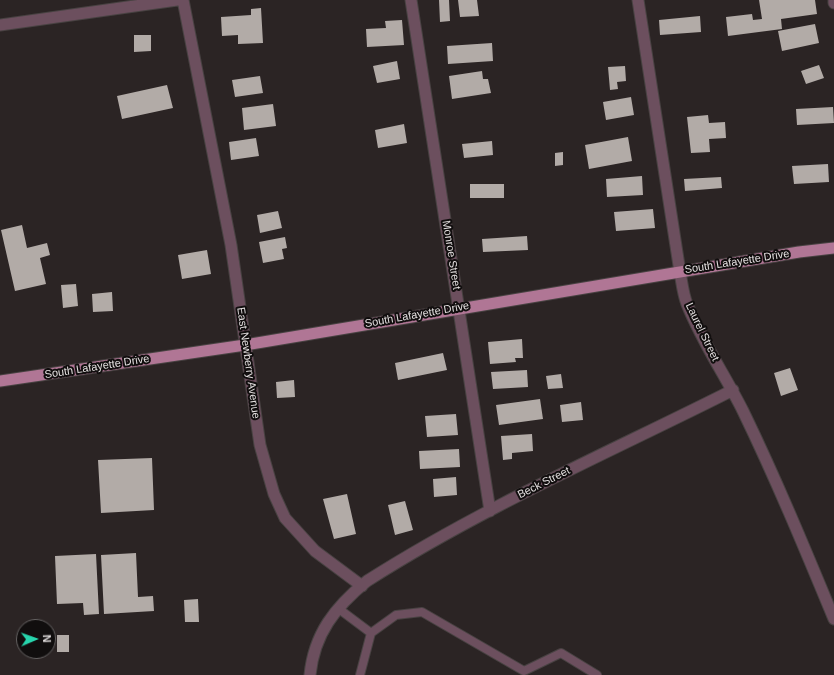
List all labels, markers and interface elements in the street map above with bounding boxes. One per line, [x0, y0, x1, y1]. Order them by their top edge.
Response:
street label: Monroe Street [439, 220, 463, 290]
street label: South Lafayette Drive [684, 247, 790, 277]
street label: South Lafayette Drive [364, 299, 470, 331]
street label: Laurel Street [682, 301, 722, 363]
street label: East Newberry Avenue [234, 306, 262, 420]
street label: South Lafayette Drive [44, 352, 150, 382]
street label: Beck Street [516, 464, 572, 502]
north arrow [16, 619, 56, 659]
text: N [41, 634, 53, 643]

